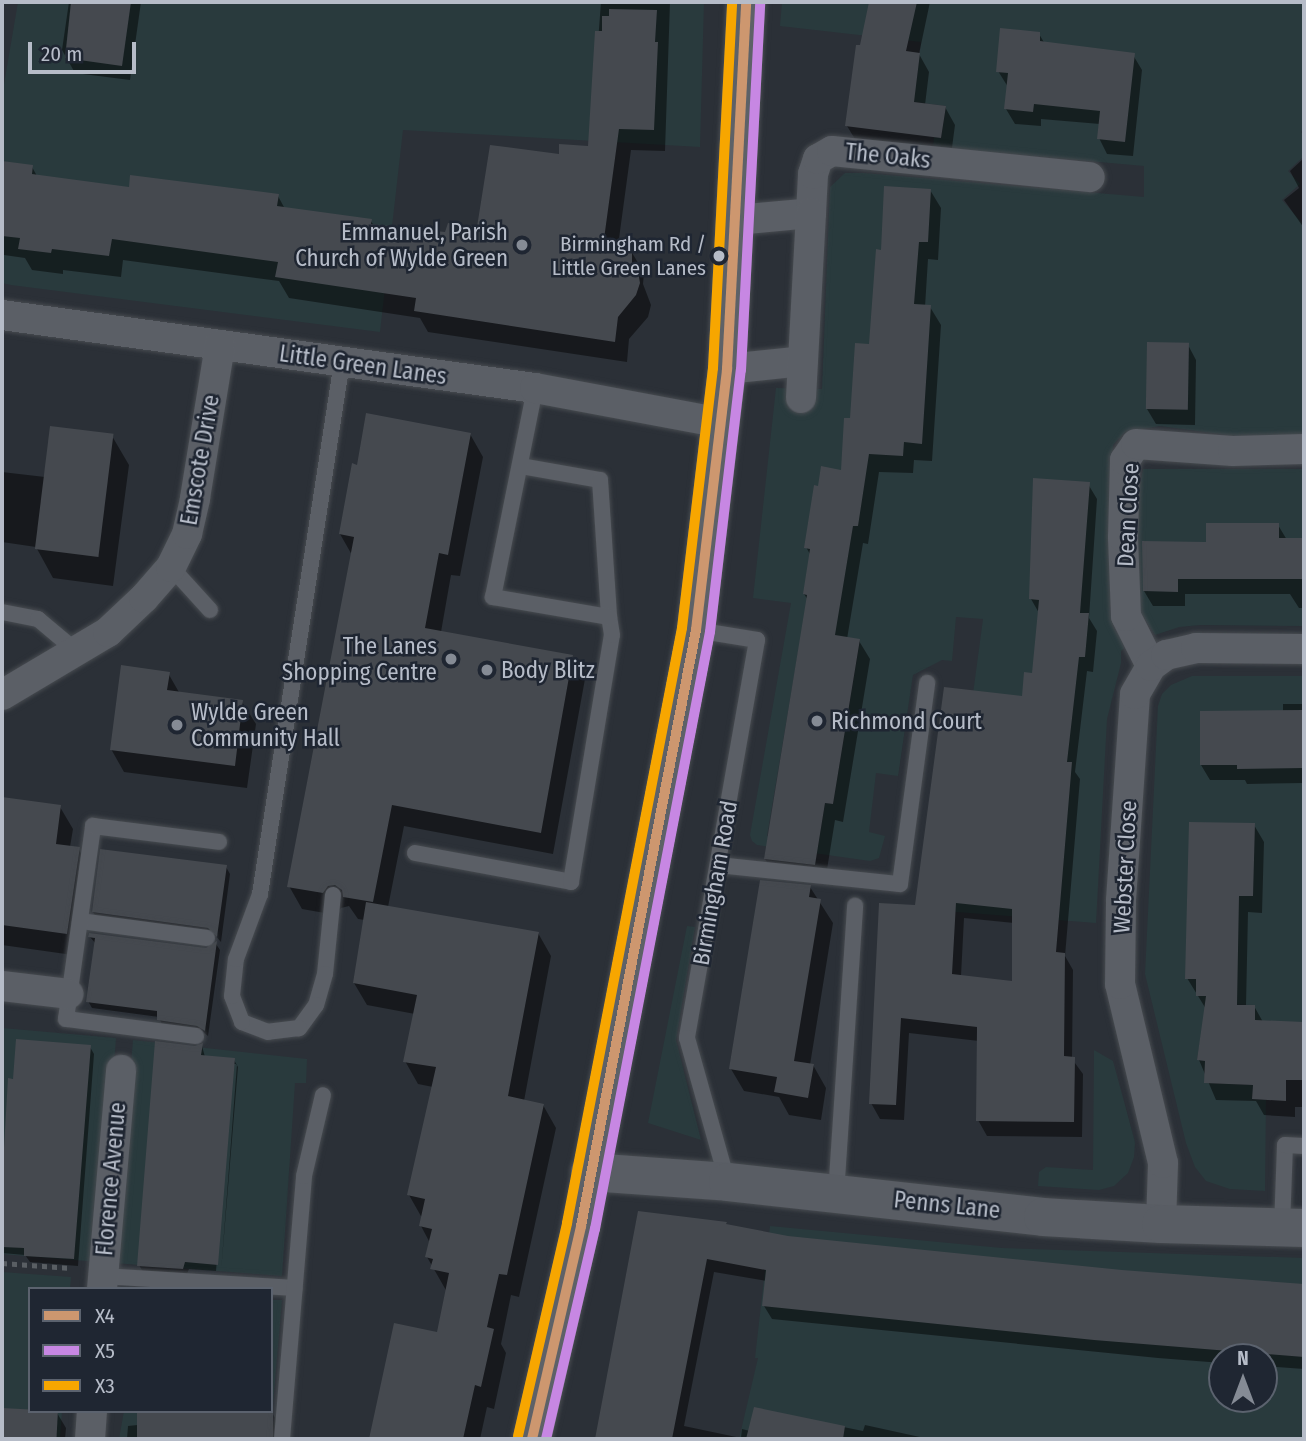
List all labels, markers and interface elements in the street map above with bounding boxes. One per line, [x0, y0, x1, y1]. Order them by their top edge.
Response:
scale bar [32, 28, 140, 72]
text: 20 m [41, 41, 82, 67]
street label: The Oaks [844, 138, 932, 174]
place label: Emmanuel, Parish Church of Wylde Green [295, 218, 508, 272]
place label: Birmingham Rd / Little Green Lanes [552, 231, 706, 281]
marker: Emmanuel, Parish Church of Wylde Green [514, 237, 530, 253]
marker: Birmingham Rd / Little Green Lanes [712, 249, 726, 263]
street label: Little Green Lanes [277, 340, 449, 390]
street label: Emscote Drive [175, 393, 225, 527]
street label: Dean Close [1111, 462, 1145, 568]
place label: The Lanes Shopping Centre [282, 632, 437, 686]
marker: The Lanes Shopping Centre [443, 651, 459, 667]
place label: Body Blitz [501, 656, 595, 684]
marker: Body Blitz [479, 662, 495, 678]
place label: Wylde Green Community Hall [191, 698, 340, 752]
place label: Richmond Court [831, 707, 982, 735]
marker: Richmond Court [809, 713, 825, 729]
marker: Wylde Green Community Hall [169, 717, 185, 733]
street label: Birmingham Road [687, 798, 743, 968]
street label: Webster Close [1108, 800, 1142, 934]
street label: Florence Avenue [91, 1101, 131, 1257]
street label: Penns Lane [892, 1186, 1002, 1224]
legend [28, 1287, 273, 1413]
text: X4 [95, 1303, 115, 1329]
text: X5 [95, 1338, 115, 1364]
north arrow [1208, 1343, 1278, 1413]
text: N [1237, 1347, 1249, 1370]
text: X3 [95, 1373, 115, 1399]

